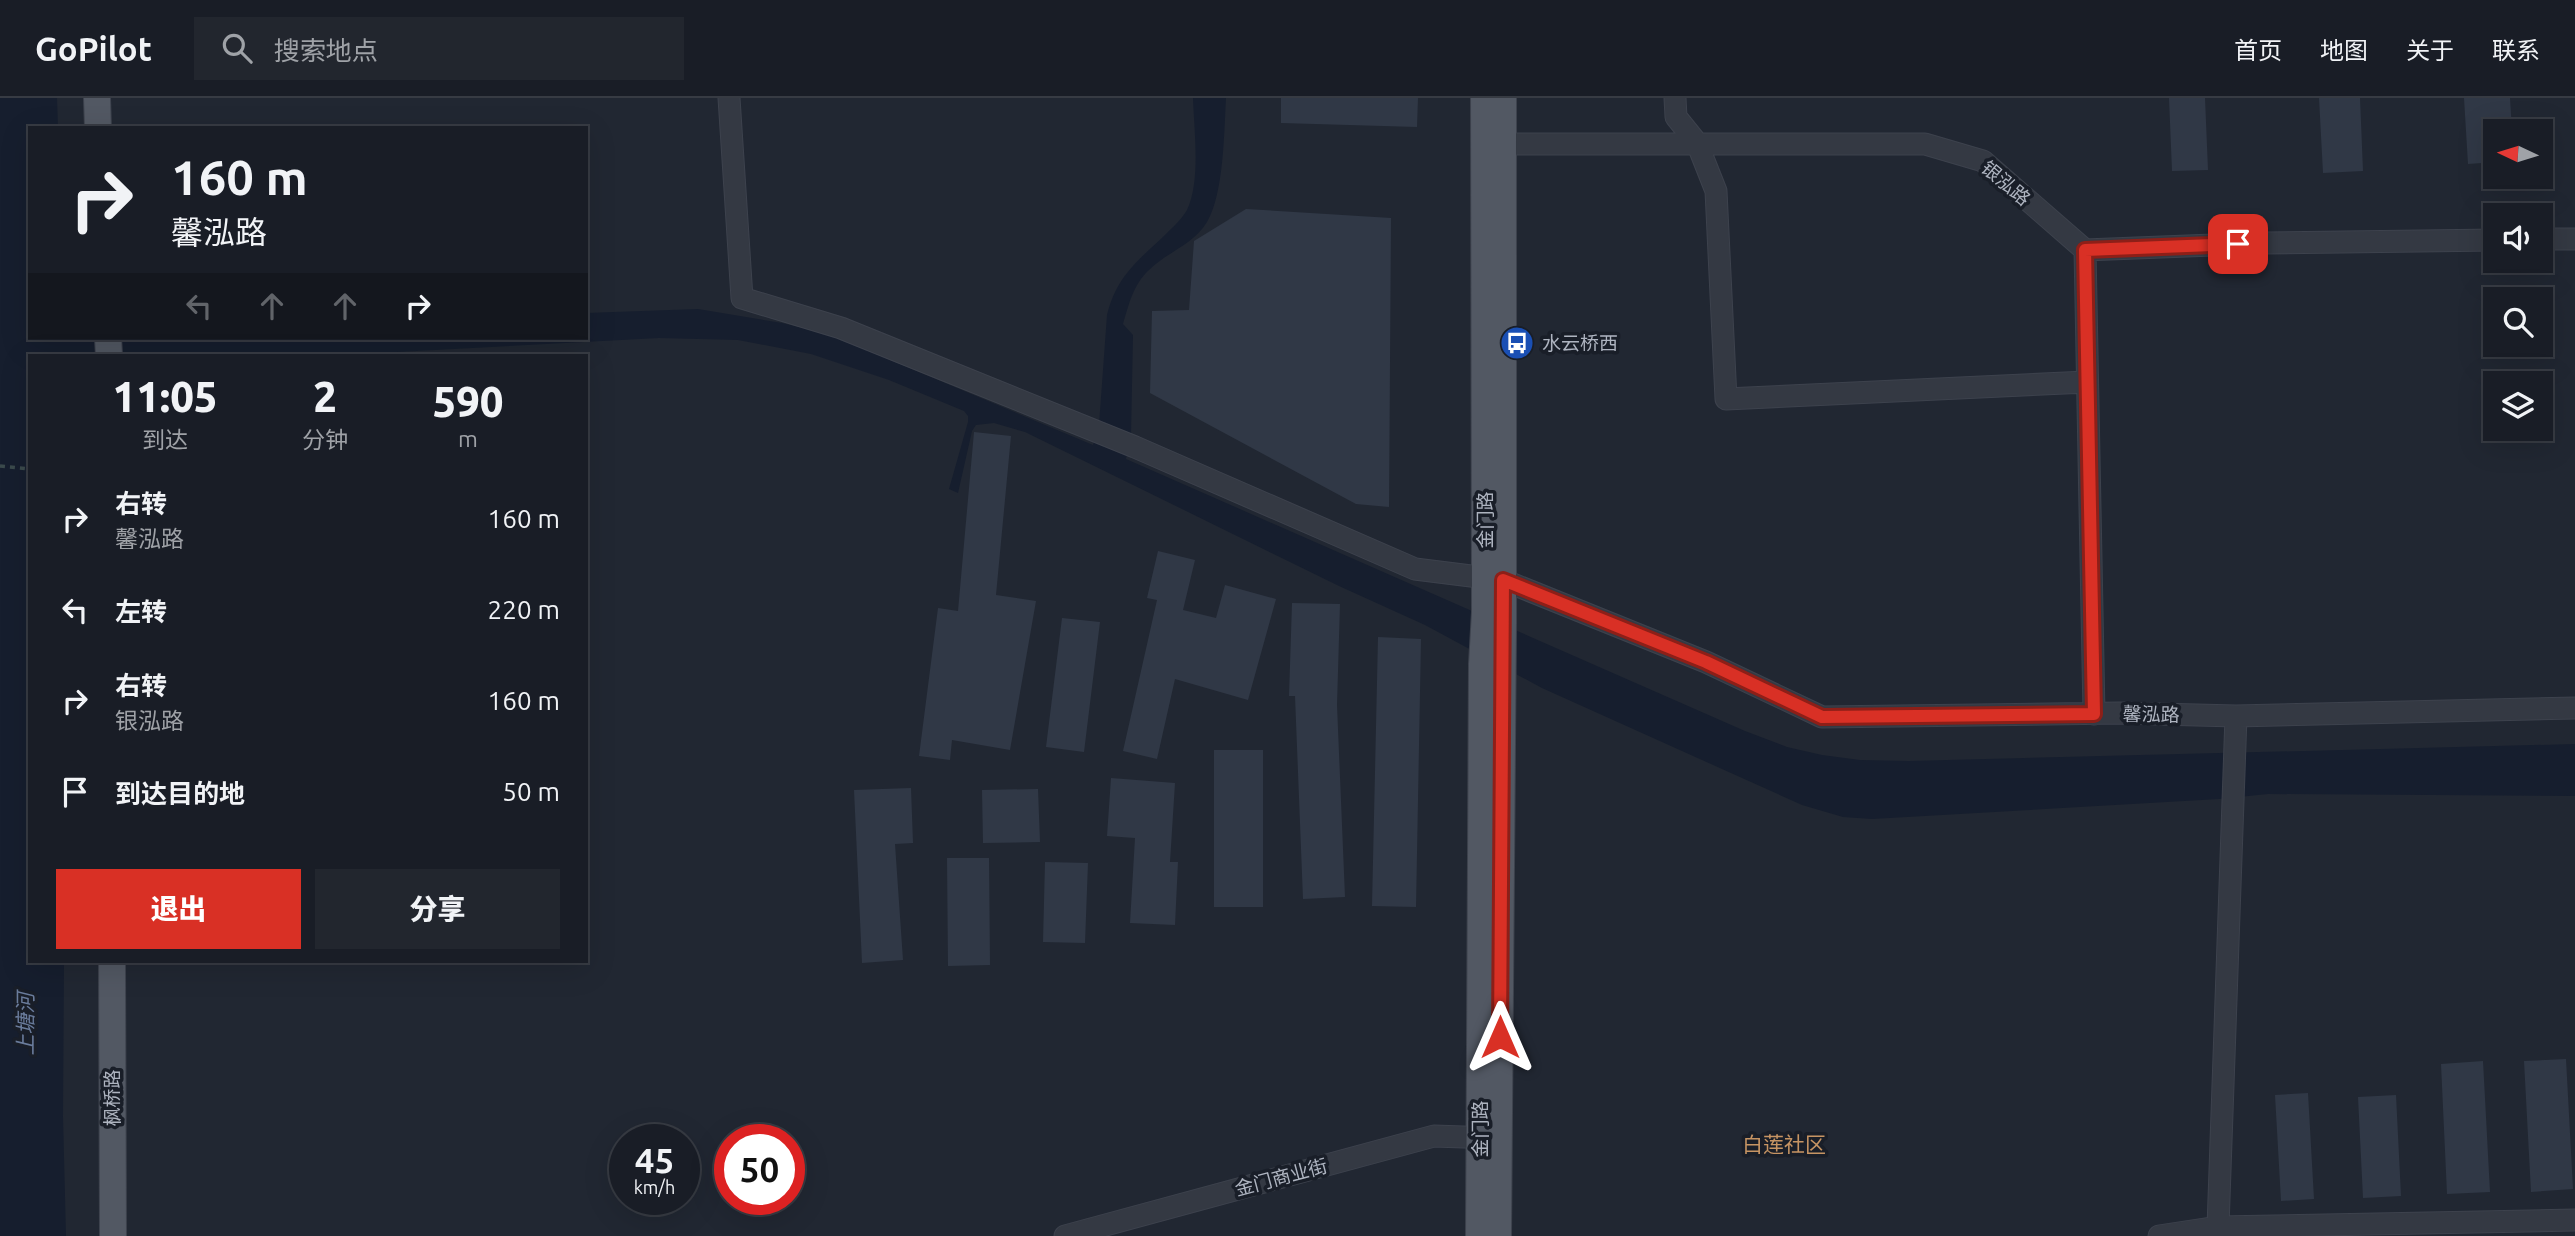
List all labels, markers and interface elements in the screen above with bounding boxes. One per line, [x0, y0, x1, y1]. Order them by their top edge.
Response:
search box [194, 17, 684, 80]
icon: search [218, 29, 256, 67]
text: GoPilot [35, 30, 152, 67]
text: 搜索地点 [274, 36, 378, 65]
text: 首页 [2234, 37, 2282, 64]
text: 地图 [2320, 37, 2368, 64]
text: 关于 [2406, 37, 2454, 64]
text: 联系 [2492, 37, 2540, 64]
north arrow [2483, 119, 2553, 189]
map controls [2483, 119, 2553, 441]
text: 160 m [171, 149, 308, 204]
icon: right [56, 154, 147, 245]
street label: 银泓路 [1977, 156, 2035, 210]
button: sound [2483, 203, 2553, 273]
text: 馨泓路 [171, 214, 267, 250]
pin [2208, 214, 2268, 274]
icon: arrive [2219, 225, 2257, 263]
icon: left [180, 287, 218, 325]
icon: ahead [253, 287, 291, 325]
icon: ahead [326, 287, 364, 325]
icon: right [399, 287, 437, 325]
button: search [2483, 287, 2553, 357]
bus stop icon: 水云桥西 [1498, 324, 1536, 362]
place label: 水云桥西 [1542, 332, 1618, 354]
button: layers [2483, 371, 2553, 441]
text: 11:05 [112, 373, 218, 420]
text: 2 [313, 373, 337, 420]
text: 590 [432, 378, 504, 425]
text: m [458, 426, 478, 451]
text: 到达 [142, 427, 188, 452]
text: 分钟 [302, 427, 348, 452]
text: 右转 [115, 489, 167, 518]
street label: 金门路 [1474, 491, 1496, 549]
icon: right [56, 500, 94, 538]
text: 160 m [488, 504, 560, 533]
text: 馨泓路 [115, 526, 184, 551]
icon: left [56, 591, 94, 629]
text: 220 m [488, 595, 560, 624]
text: 左转 [115, 597, 167, 626]
text: 右转 [115, 671, 167, 700]
icon: right [56, 682, 94, 720]
text: 160 m [488, 686, 560, 715]
street label: 馨泓路 [2122, 703, 2180, 725]
text: 银泓路 [115, 708, 184, 733]
icon: arrive [56, 773, 94, 811]
text: 50 m [502, 777, 560, 806]
text: 到达目的地 [115, 779, 245, 808]
button: 退出 [56, 869, 301, 949]
button: 分享 [315, 869, 560, 949]
water label: 上塘河 [13, 989, 37, 1056]
position arrow [1463, 1000, 1537, 1074]
street label: 枫桥路 [101, 1069, 123, 1127]
street label: 金门路 [1469, 1100, 1491, 1158]
speed limit sign: 50 [714, 1124, 805, 1215]
district label: 白莲社区 [1742, 1132, 1826, 1156]
text: 45 [635, 1140, 674, 1180]
street label: 金门商业街 [1232, 1154, 1330, 1200]
text: km/h [634, 1177, 675, 1197]

